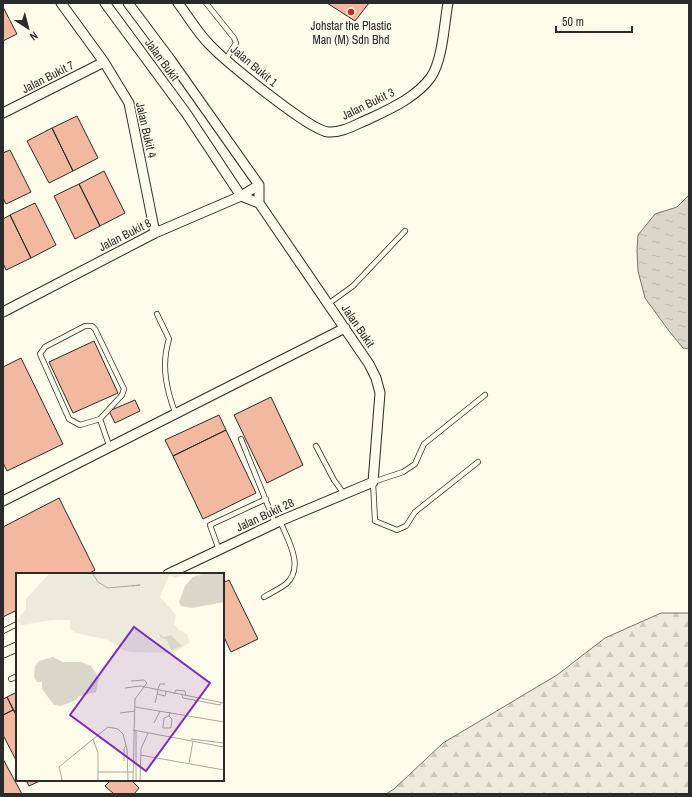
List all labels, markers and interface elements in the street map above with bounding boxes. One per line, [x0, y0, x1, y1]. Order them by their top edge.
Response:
marker: Johstar the Plastic Man (M) Sdn Bhd [346, 7, 356, 17]
north arrow [8, 8, 48, 48]
scale bar [556, 8, 632, 34]
text: 50 m [562, 14, 584, 30]
place label: Johstar the Plastic Man (M) Sdn Bhd [311, 18, 392, 48]
text: N [27, 29, 41, 44]
street label: Jalan Bukit [141, 36, 183, 85]
street label: Jalan Bukit 1 [227, 42, 281, 91]
street label: Jalan Bukit 7 [19, 57, 77, 97]
street label: Jalan Bukit 3 [339, 84, 397, 124]
street label: Jalan Bukit 4 [132, 100, 160, 160]
street label: Jalan Bukit 8 [96, 215, 154, 255]
street label: Jalan Bukit [338, 301, 378, 351]
street label: Jalan Bukit 28 [233, 495, 297, 535]
inset map [16, 573, 224, 781]

